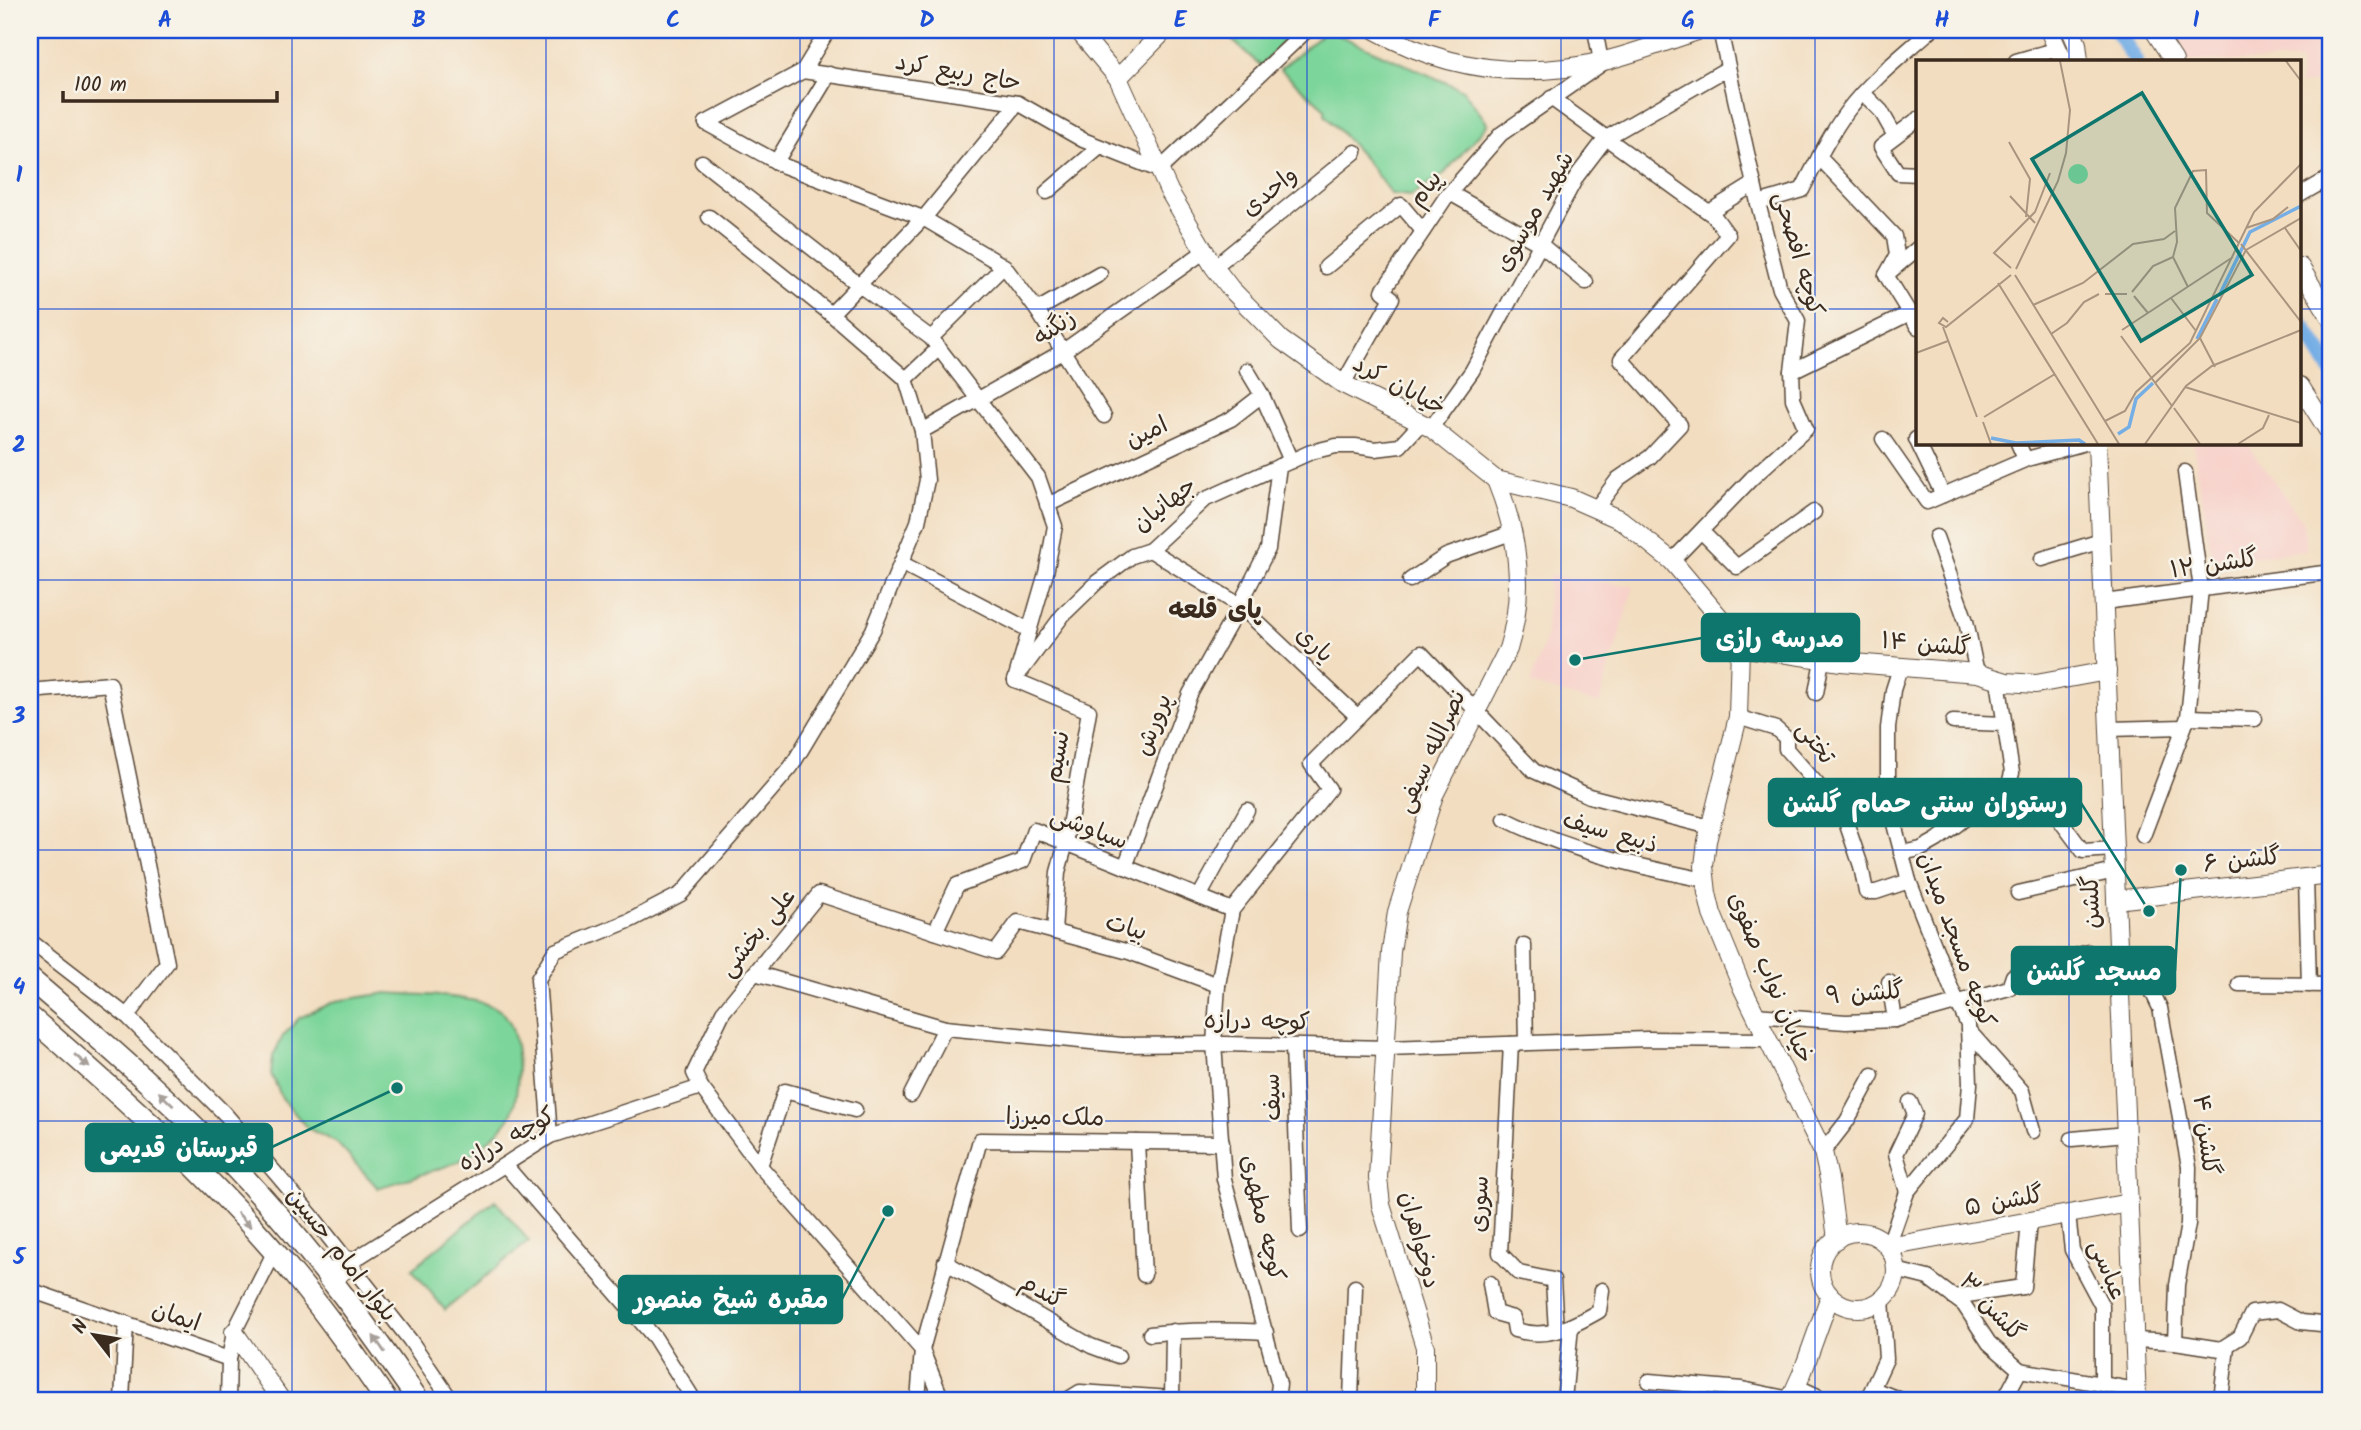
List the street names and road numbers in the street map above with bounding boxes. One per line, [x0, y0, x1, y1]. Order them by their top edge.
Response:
street label: حاج ربیع کرد [892, 43, 1024, 103]
street label: شهید موسوی [1484, 144, 1586, 280]
street label: واحدی [1233, 157, 1307, 227]
street label: پیام [1399, 162, 1453, 216]
street label: کوچه افصحی [1762, 187, 1834, 321]
street label: زنگنه [1026, 300, 1084, 356]
street label: خیابان کرد [1345, 345, 1453, 427]
street label: امین [1119, 406, 1175, 460]
street label: جهانیان [1124, 467, 1206, 543]
street label: گلشن ۱۲ [2168, 540, 2260, 590]
street label: یاری [1286, 617, 1342, 673]
street label: گلشن ۱۴ [1879, 622, 1973, 668]
street label: نصرالله سیفی [1386, 682, 1478, 820]
street label: پرورش [1124, 688, 1184, 762]
street label: تختی [1785, 713, 1845, 774]
street label: نسیم [1034, 728, 1082, 786]
street label: سیاوشی [1044, 796, 1134, 862]
street label: ذبیع سیف [1558, 801, 1662, 865]
street label: گلشن ۶ [2201, 838, 2283, 884]
street label: کوچه مسجد میدان [1906, 847, 2006, 1033]
street label: گلشن [2072, 875, 2112, 929]
street label: علی بخشی [709, 880, 807, 986]
street label: خیابان نواب صفوی [1716, 886, 1824, 1070]
street label: بیات [1100, 903, 1152, 953]
street label: گلشن ۹ [1825, 972, 1905, 1016]
street label: کوچه درازه [1203, 1002, 1311, 1042]
street label: سیف [1253, 1072, 1293, 1122]
street label: گلشن ۴ [2181, 1092, 2229, 1178]
street label: کوچه درازه [451, 1097, 563, 1183]
street label: ملک میرزا [1005, 1098, 1105, 1138]
street label: کوچه مطهری [1228, 1151, 1296, 1285]
street label: سوری [1459, 1175, 1501, 1233]
street label: گلشن ۵ [1961, 1176, 2047, 1228]
street label: بلوار امام حسین [275, 1179, 407, 1331]
street label: دوخواهران [1387, 1187, 1451, 1293]
street label: عباسی [2077, 1234, 2137, 1306]
street label: گندم [1012, 1264, 1072, 1320]
street label: گلشن ۳ [1948, 1264, 2034, 1352]
street label: ایمان [146, 1290, 206, 1344]

